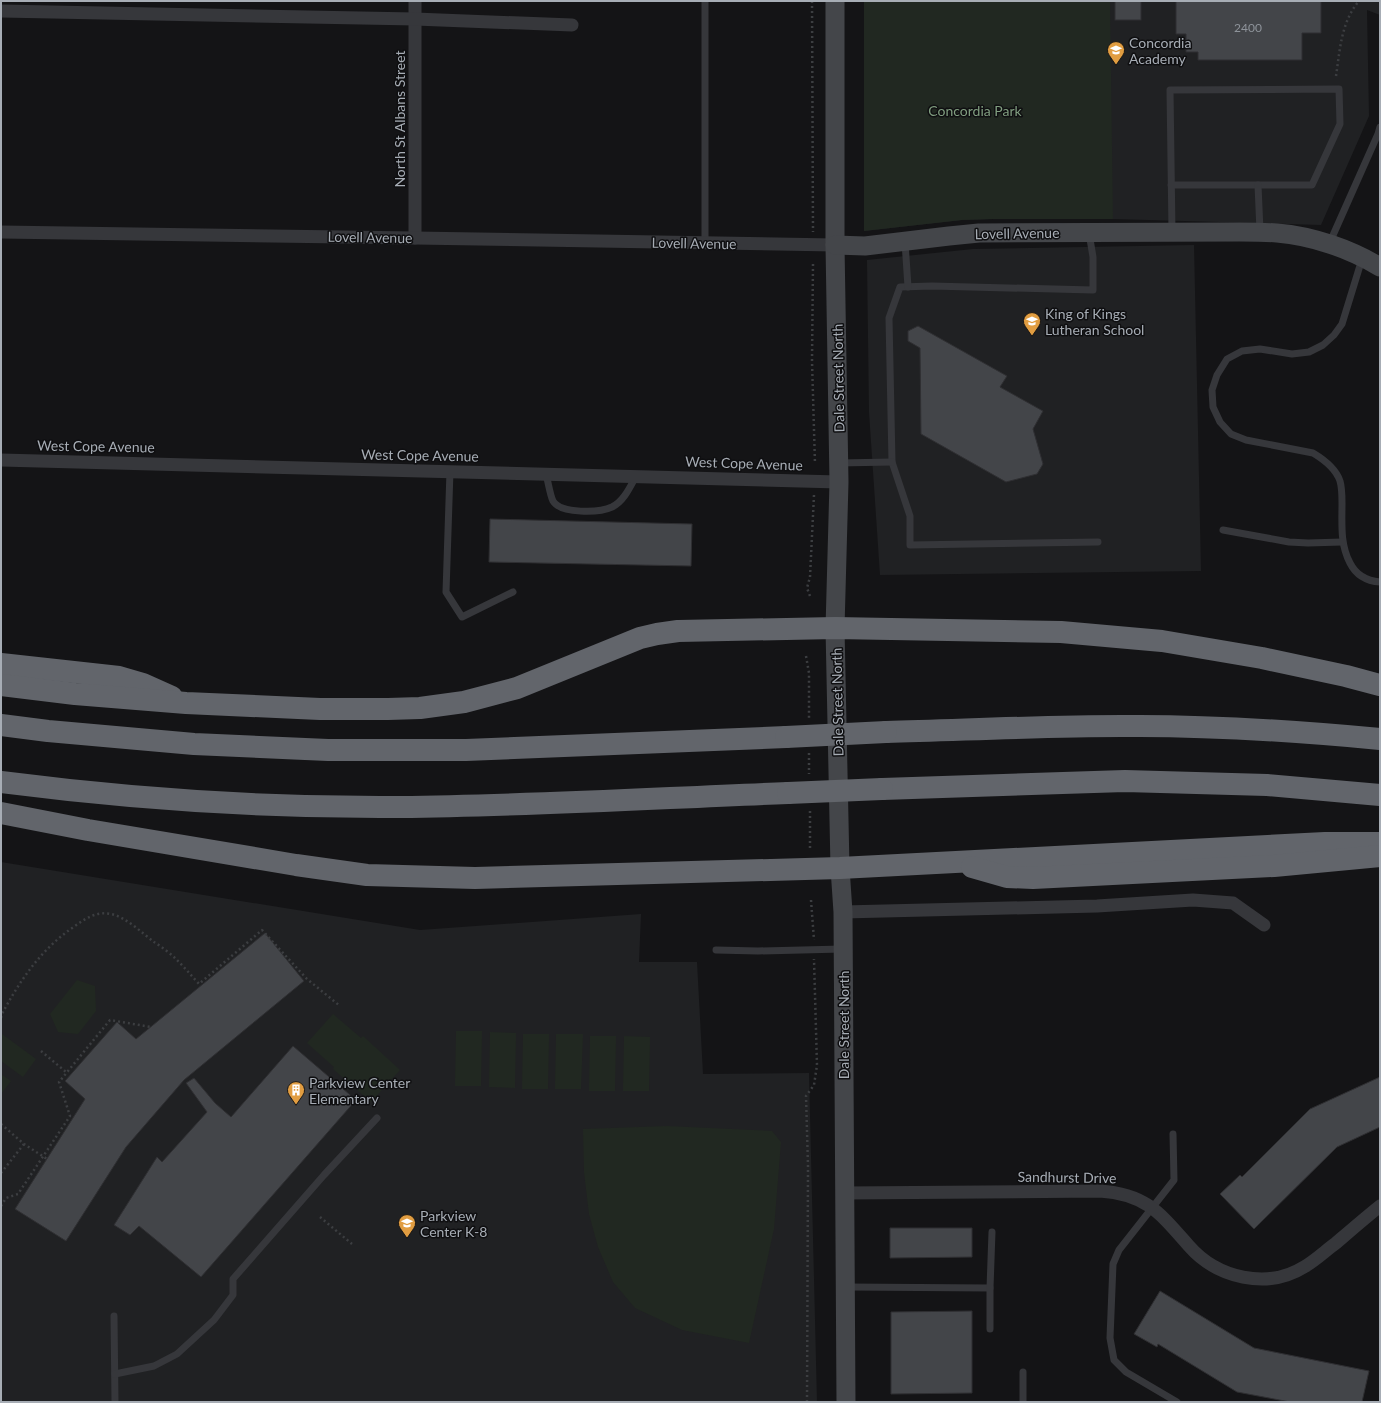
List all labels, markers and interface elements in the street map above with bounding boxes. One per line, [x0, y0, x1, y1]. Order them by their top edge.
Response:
house number: 2400 [1234, 20, 1262, 35]
place label: Concordia Academy [1129, 34, 1191, 67]
school or university icon: Concordia Academy [1106, 40, 1126, 65]
street label: North St Albans Street [391, 50, 408, 188]
park label: Concordia Park [928, 102, 1023, 119]
street label: Lovell Avenue [974, 224, 1060, 242]
street label: Lovell Avenue [327, 228, 413, 246]
street label: Lovell Avenue [651, 234, 737, 252]
place label: King of Kings Lutheran School [1045, 305, 1144, 338]
school or university icon: King of Kings Lutheran School [1022, 311, 1042, 336]
street label: Dale Street North [829, 324, 847, 432]
street label: West Cope Avenue [37, 436, 155, 456]
street label: West Cope Avenue [361, 445, 479, 465]
street label: West Cope Avenue [685, 452, 803, 474]
street label: Dale Street North [828, 648, 846, 756]
street label: Dale Street North [835, 971, 852, 1079]
place label: Parkview Center Elementary [309, 1074, 410, 1107]
building icon: Parkview Center Elementary [286, 1080, 306, 1105]
street label: Sandhurst Drive [1017, 1168, 1117, 1186]
place label: Parkview Center K-8 [420, 1207, 487, 1240]
school or university icon: Parkview Center K-8 [397, 1213, 417, 1238]

